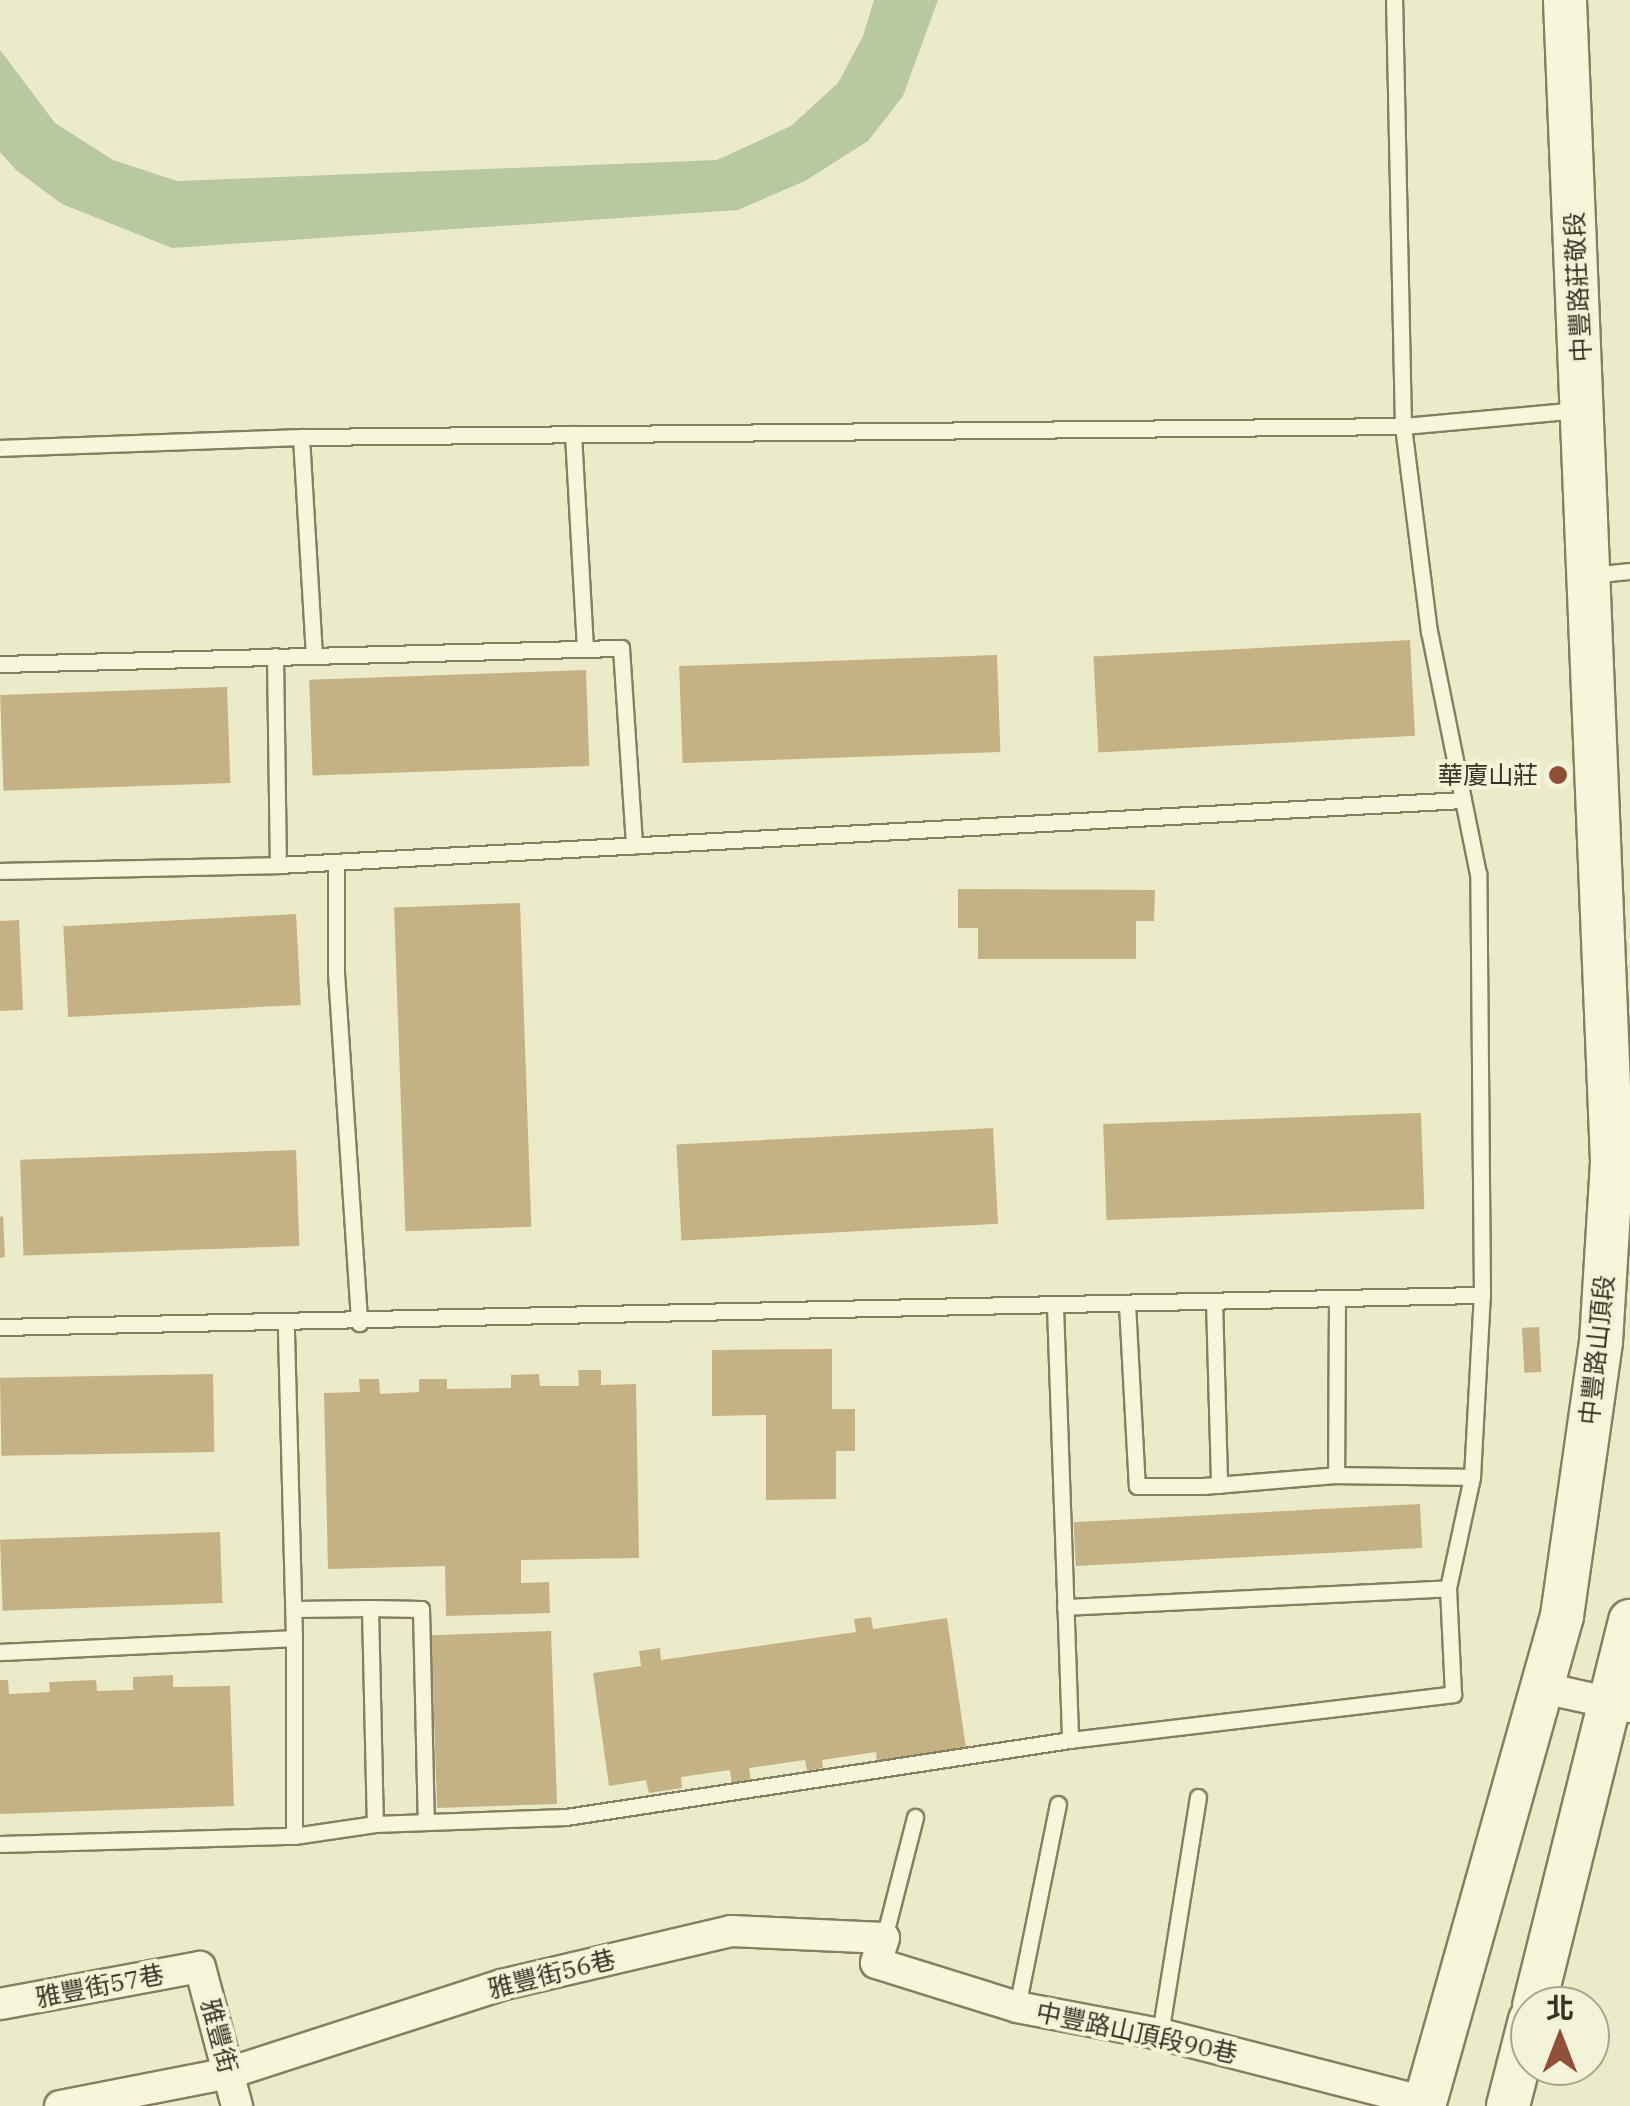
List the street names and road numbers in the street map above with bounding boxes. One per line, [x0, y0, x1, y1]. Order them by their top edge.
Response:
street label: 中豐路莊敬段 [1559, 211, 1597, 363]
street label: 中豐路山頂段 [1574, 1274, 1620, 1426]
street label: 雅豐街56巷 [485, 1944, 619, 2004]
street label: 雅豐街57巷 [33, 1959, 167, 2013]
street label: 雅豐街 [195, 1996, 243, 2076]
street label: 中豐路山頂段90巷 [1034, 1997, 1240, 2069]

